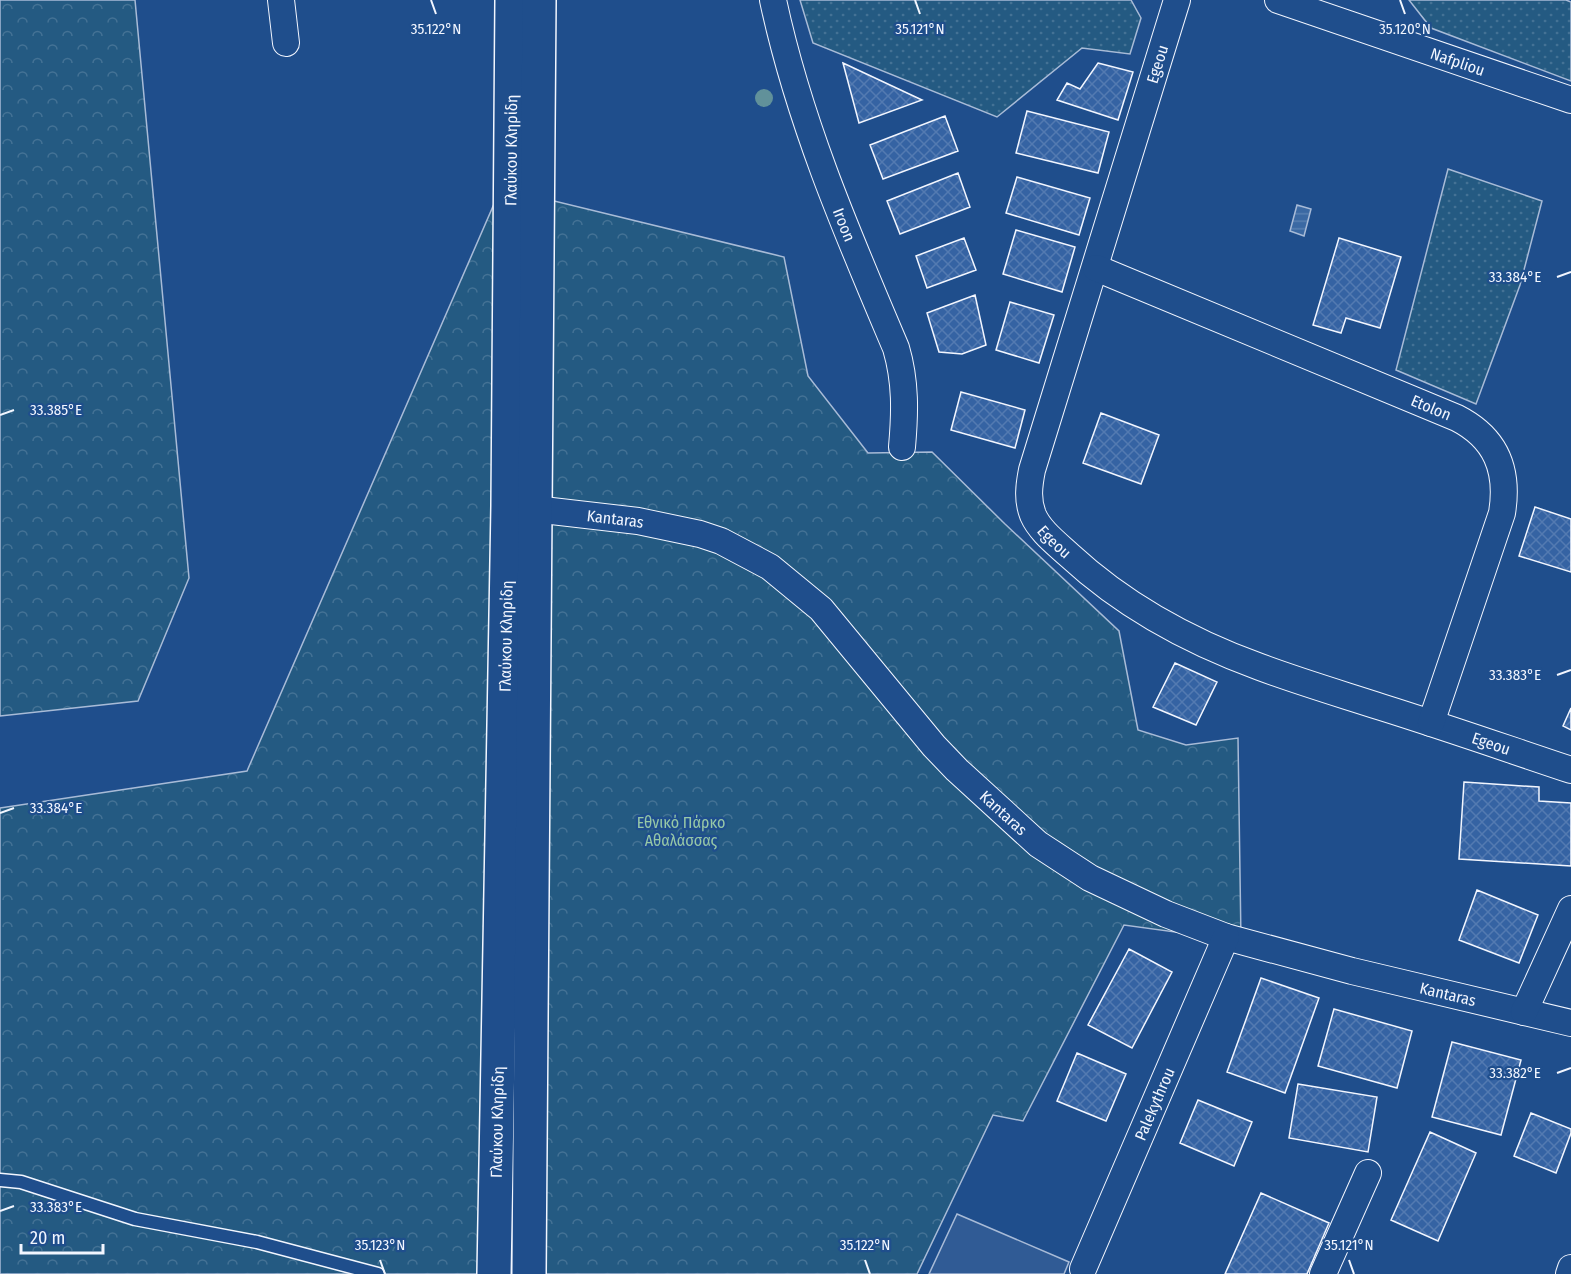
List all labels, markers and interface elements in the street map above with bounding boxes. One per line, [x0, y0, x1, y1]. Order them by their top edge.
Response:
text: 35.122°N [411, 20, 461, 38]
text: 35.121°N [895, 20, 945, 38]
text: 35.120°N [1379, 20, 1431, 38]
street label: Egeou [1143, 43, 1172, 86]
street label: Nafpliou [1428, 44, 1487, 80]
street label: Γλαύκου Κληρίδη [501, 94, 521, 206]
street label: Iroon [829, 205, 859, 244]
text: 33.384°E [1489, 268, 1541, 286]
street label: Etolon [1408, 391, 1454, 425]
text: 33.385°E [30, 401, 82, 419]
street label: Kantaras [586, 506, 646, 532]
street label: Egeou [1033, 522, 1075, 562]
street label: Γλαύκου Κληρίδη [496, 580, 517, 692]
text: 33.383°E [1489, 666, 1541, 684]
street label: Egeou [1469, 728, 1513, 759]
street label: Kantaras [976, 787, 1031, 840]
text: 33.384°E [30, 799, 82, 817]
park label: Εθνικό Πάρκο Αθαλάσσας [637, 813, 725, 850]
street label: Kantaras [1418, 978, 1478, 1010]
text: 33.382°E [1489, 1064, 1541, 1082]
street label: Palekythrou [1131, 1065, 1179, 1143]
street label: Γλαύκου Κληρίδη [487, 1066, 508, 1178]
text: 33.383°E [30, 1198, 82, 1216]
scale bar [21, 1217, 104, 1255]
text: 20 m [30, 1227, 65, 1249]
text: 35.123°N [355, 1236, 405, 1254]
text: 35.122°N [840, 1236, 890, 1254]
text: 35.121°N [1324, 1236, 1374, 1254]

